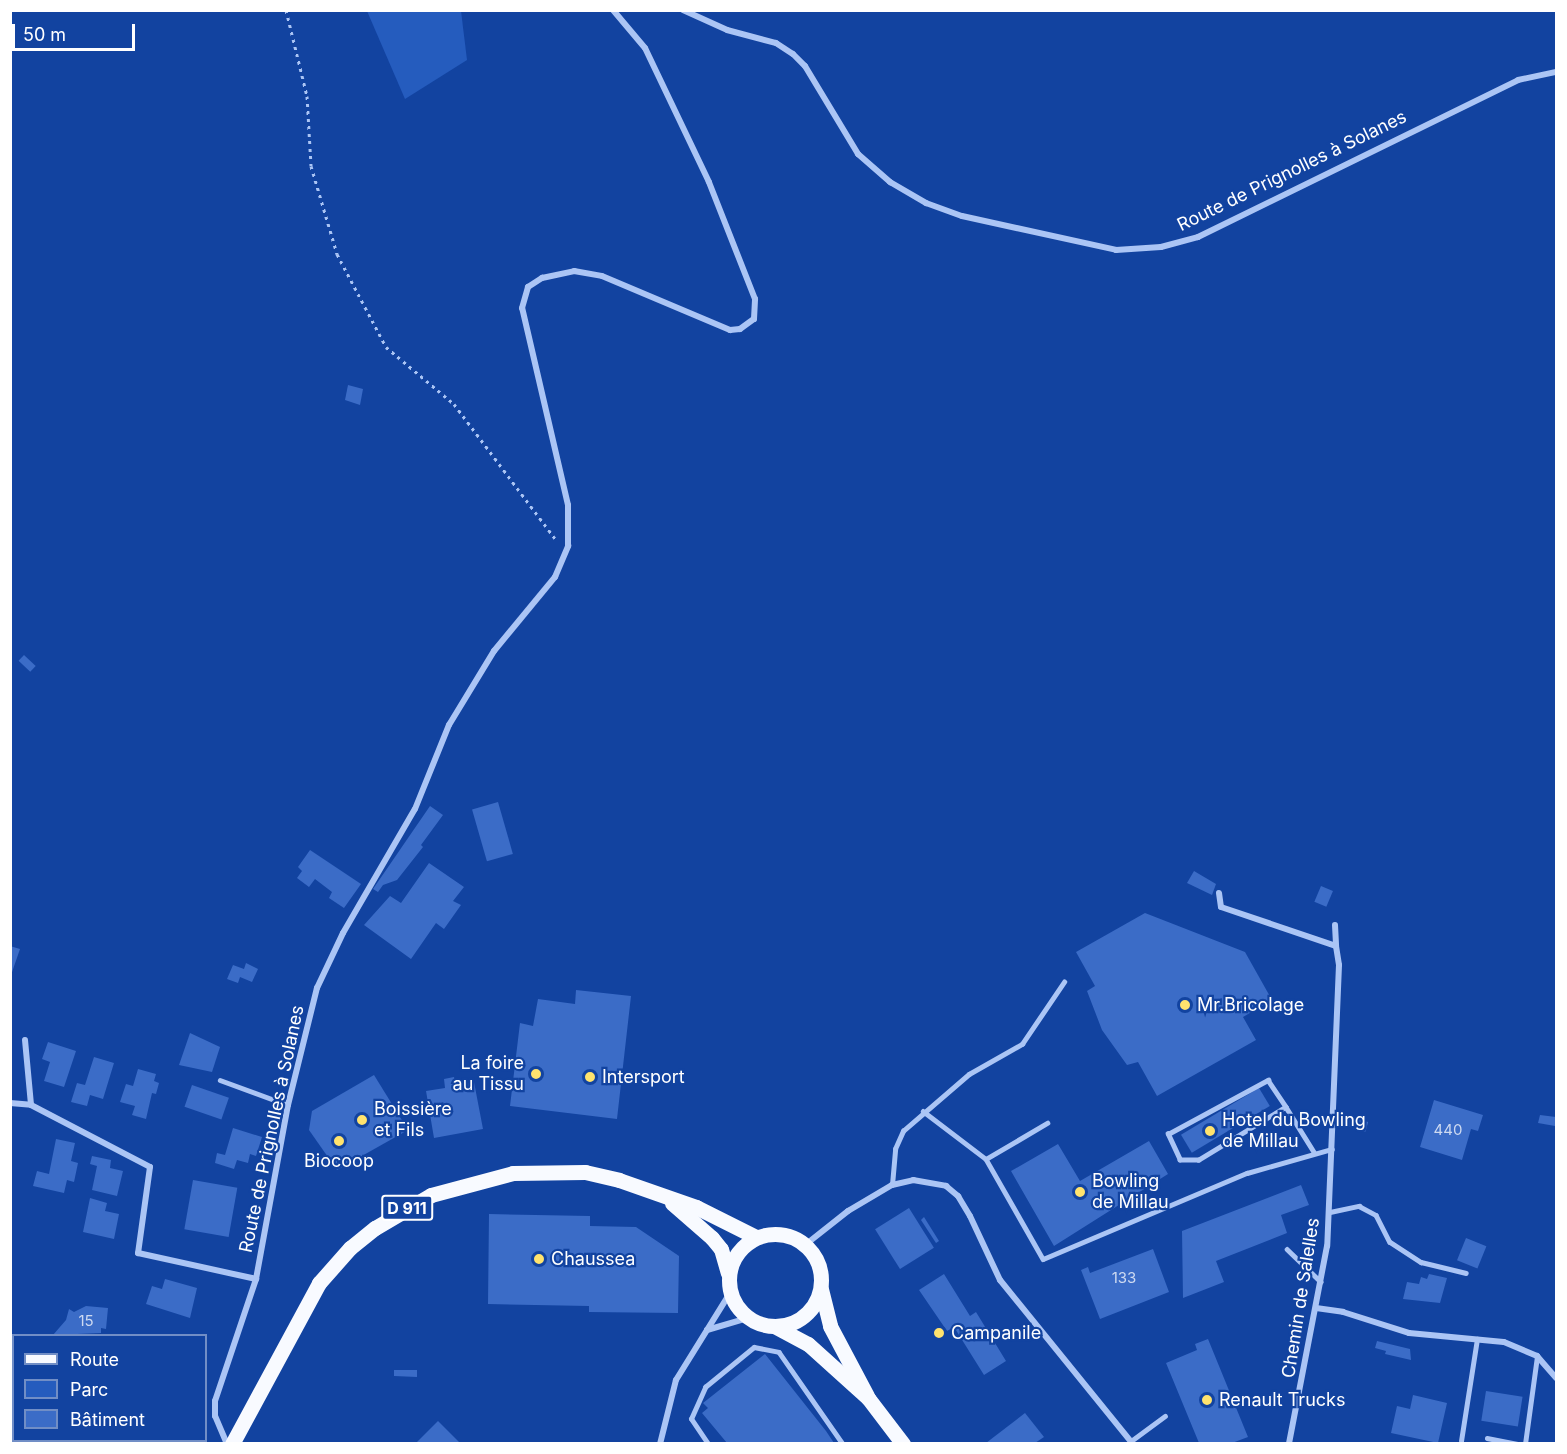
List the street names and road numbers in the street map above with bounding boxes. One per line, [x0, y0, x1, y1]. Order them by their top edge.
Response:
street label: Route de Prignolles à Solanes [1174, 106, 1410, 236]
street label: Route de Prignolles à Solanes [235, 1003, 309, 1255]
road number: D 911 [380, 1195, 434, 1221]
street label: Chemin de Salelles [1278, 1216, 1324, 1380]

